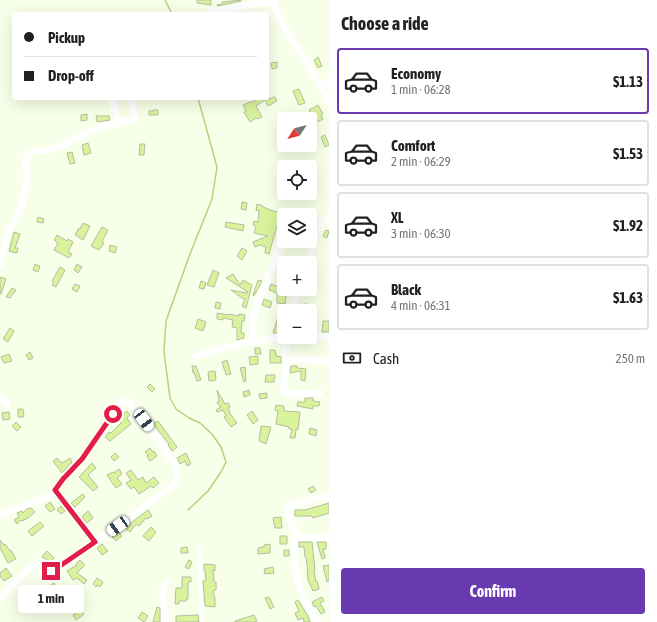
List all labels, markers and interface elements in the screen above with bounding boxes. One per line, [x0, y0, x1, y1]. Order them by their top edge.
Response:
text: Choose a ride [341, 13, 429, 34]
text: Pickup [48, 29, 85, 46]
icon: car [343, 63, 379, 99]
text: Economy [391, 65, 441, 82]
text: Drop-off [48, 67, 94, 84]
text: $1.13 [613, 73, 643, 90]
text: 1 min · 06:28 [391, 82, 451, 97]
north arrow [277, 112, 317, 152]
map controls [277, 112, 317, 344]
icon: car [343, 135, 379, 171]
text: Comfort [391, 137, 435, 154]
text: $1.53 [613, 145, 643, 162]
text: 2 min · 06:29 [391, 154, 451, 169]
button: locate [277, 160, 317, 200]
icon: car [343, 207, 379, 243]
button: layers [277, 208, 317, 248]
text: XL [391, 209, 404, 226]
text: $1.92 [613, 217, 643, 234]
text: 3 min · 06:30 [391, 226, 451, 241]
button: + [277, 256, 317, 296]
icon: car [343, 279, 379, 315]
text: Black [391, 281, 421, 298]
text: $1.63 [613, 289, 643, 306]
text: 4 min · 06:31 [391, 298, 451, 313]
button: − [277, 304, 317, 344]
icon: cash [341, 347, 363, 369]
text: Cash [373, 350, 399, 367]
text: 250 m [616, 351, 645, 366]
route start [104, 405, 122, 423]
car [132, 407, 156, 433]
car [105, 514, 131, 538]
route end [42, 562, 60, 580]
button: Confirm [341, 568, 645, 614]
callout: 1 min [18, 585, 84, 613]
text: 1 min [38, 591, 64, 606]

